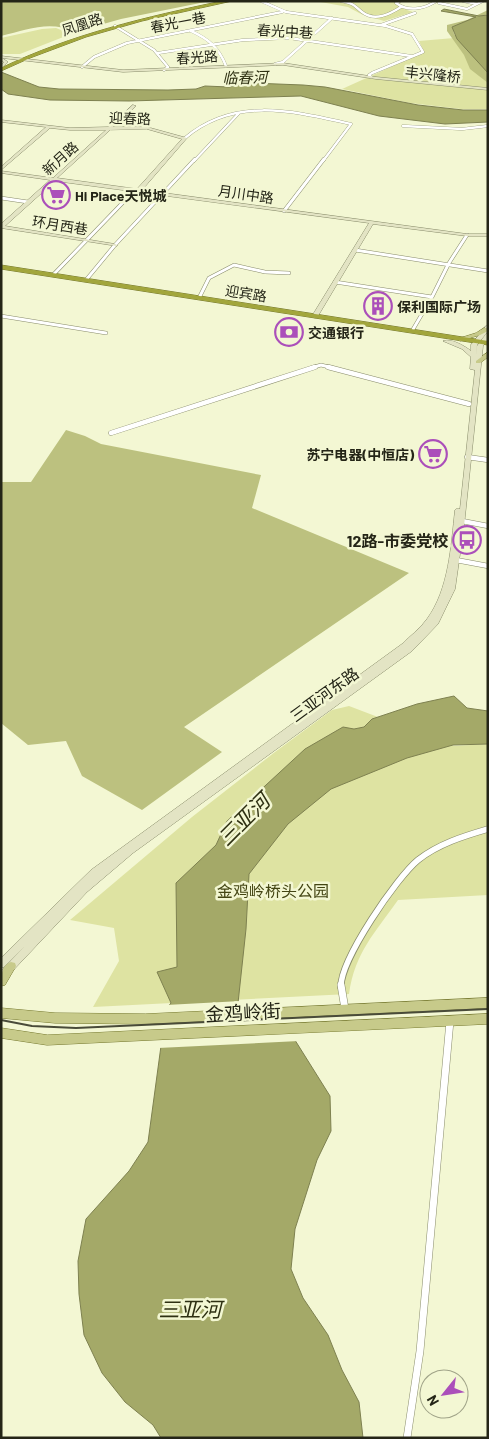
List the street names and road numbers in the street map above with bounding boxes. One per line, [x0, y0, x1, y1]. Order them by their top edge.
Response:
street label: 春光一巷 [149, 8, 207, 36]
street label: 凤凰路 [59, 9, 105, 39]
street label: 春光中巷 [257, 21, 313, 41]
street label: 春光路 [175, 47, 219, 67]
street label: 丰兴隆桥 [404, 63, 462, 85]
street label: 迎春路 [109, 109, 151, 127]
street label: 新月路 [39, 138, 81, 178]
street label: 月川中路 [217, 182, 275, 206]
street label: 环月西巷 [31, 212, 89, 238]
street label: 迎宾路 [224, 281, 268, 305]
street label: 三亚河东路 [286, 663, 362, 725]
street label: 金鸡岭街 [204, 999, 282, 1025]

